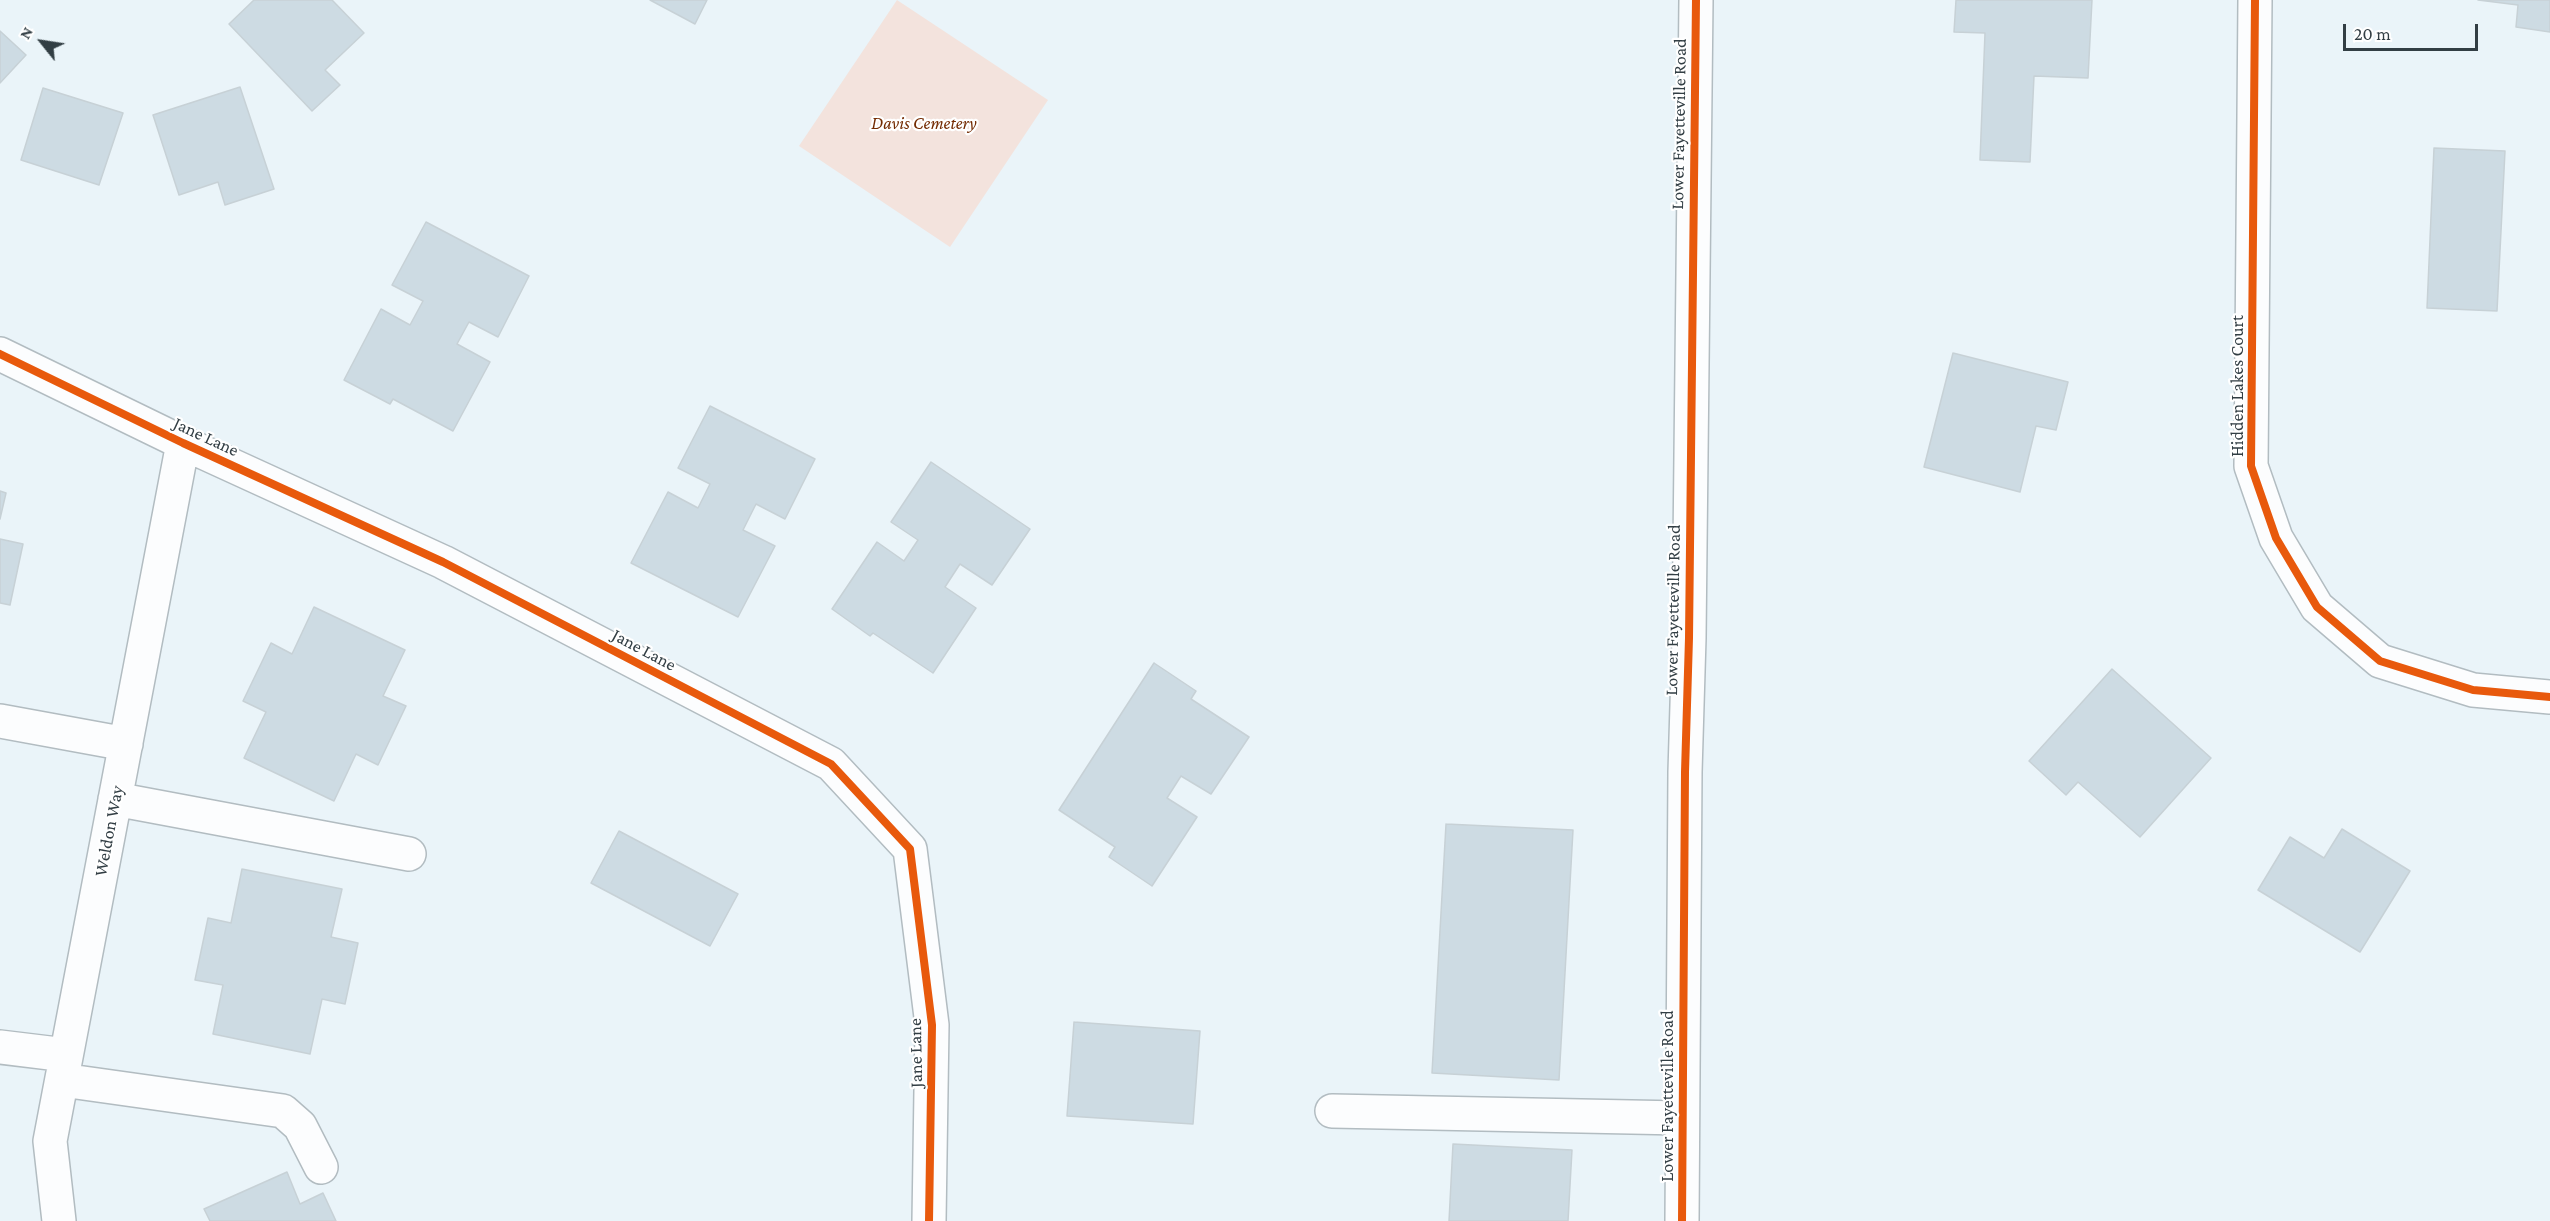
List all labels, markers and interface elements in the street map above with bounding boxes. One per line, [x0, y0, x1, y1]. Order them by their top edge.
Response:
north arrow [12, 12, 72, 72]
scale bar [2346, 12, 2481, 50]
text: N [16, 24, 36, 42]
text: 20 m [2354, 24, 2391, 44]
street label: Lower Fayetteville Road [1667, 38, 1691, 210]
park label: Davis Cemetery [871, 112, 977, 134]
street label: Hidden Lakes Court [2226, 315, 2248, 457]
street label: Jane Lane [170, 413, 242, 461]
street label: Lower Fayetteville Road [1661, 524, 1685, 696]
street label: Jane Lane [608, 624, 680, 676]
street label: Weldon Way [90, 784, 128, 878]
street label: Lower Fayetteville Road [1656, 1010, 1678, 1182]
street label: Jane Lane [905, 1018, 927, 1088]

